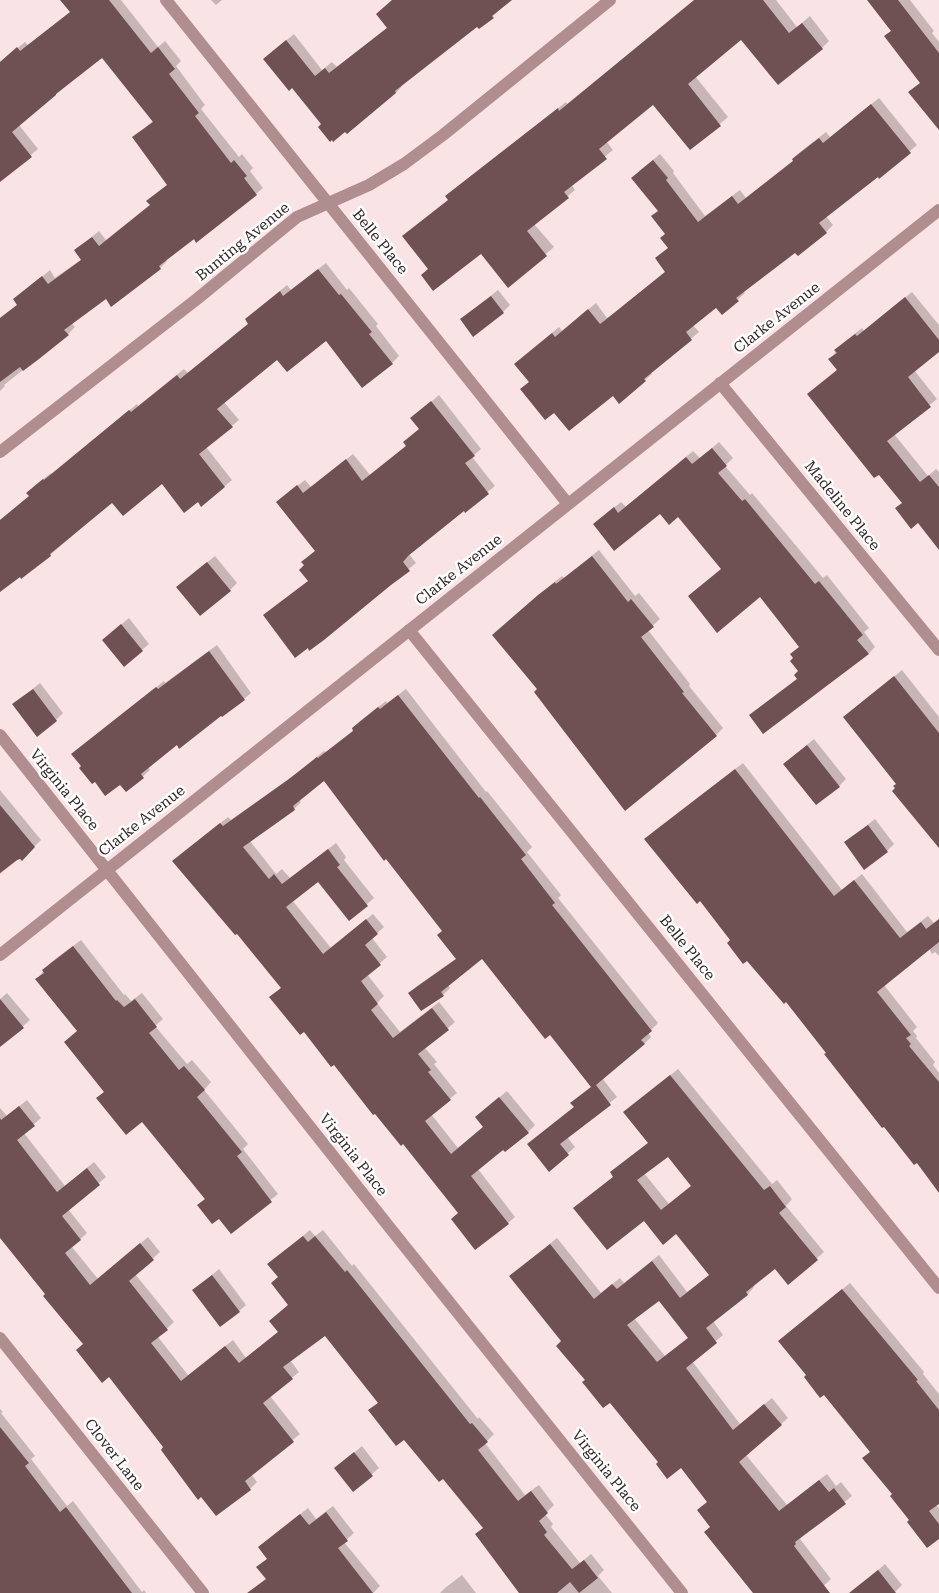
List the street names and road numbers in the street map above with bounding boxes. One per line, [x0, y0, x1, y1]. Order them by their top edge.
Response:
street label: Bunting Avenue [193, 199, 293, 285]
street label: Belle Place [348, 206, 412, 278]
street label: Clarke Avenue [730, 279, 824, 357]
street label: Madeline Place [800, 458, 884, 554]
street label: Clarke Avenue [412, 531, 506, 609]
street label: Virginia Place [26, 746, 102, 834]
street label: Clarke Avenue [95, 782, 189, 860]
street label: Belle Place [655, 912, 719, 984]
street label: Virginia Place [315, 1110, 391, 1200]
street label: Clover Lane [80, 1415, 148, 1495]
street label: Virginia Place [568, 1427, 644, 1515]

